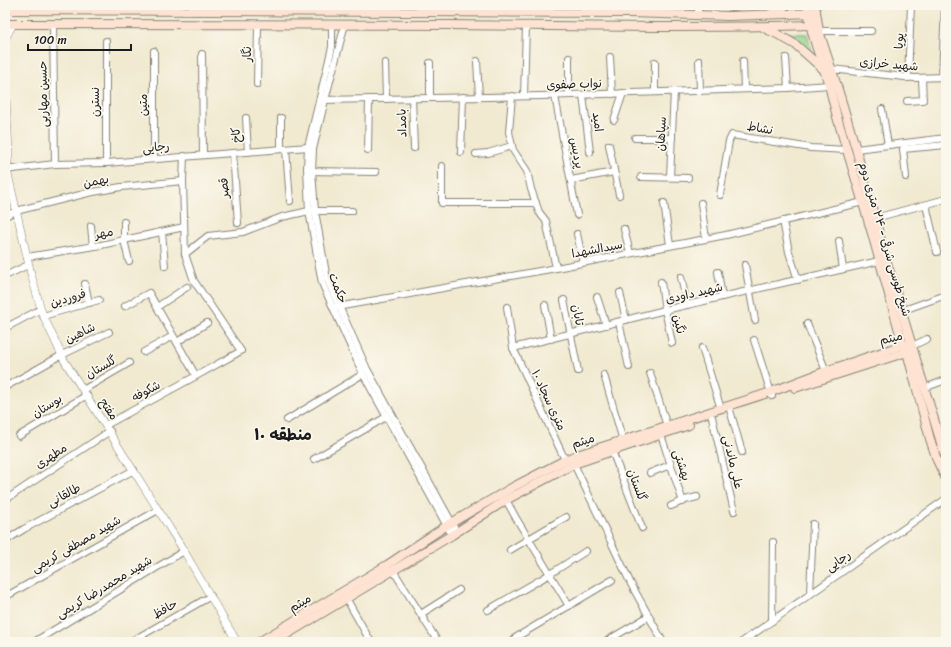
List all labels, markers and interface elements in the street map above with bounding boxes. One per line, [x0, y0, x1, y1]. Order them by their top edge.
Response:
scale bar [28, 26, 131, 52]
text: 100 m [34, 29, 67, 51]
street label: پویا [888, 32, 910, 50]
street label: نگار [236, 46, 258, 63]
street label: شهید خرازی [859, 50, 919, 78]
street label: حسین مهاربی [31, 60, 55, 128]
street label: نواب صفوی [546, 72, 602, 96]
street label: نسترن [84, 87, 106, 117]
street label: متین [132, 94, 154, 116]
street label: بامداد [391, 108, 413, 138]
street label: امید [586, 111, 610, 133]
street label: نشاط [745, 115, 775, 141]
street label: سپاهان [649, 116, 673, 152]
street label: کاخ [224, 126, 248, 144]
street label: رجایی [142, 135, 170, 159]
street label: پردیس [563, 135, 591, 171]
street label: شیخ طوسی شرقی - ۲۴ متری دوم [852, 159, 918, 319]
street label: بهمن [81, 168, 111, 194]
street label: قصر [212, 177, 236, 200]
street label: مهر [92, 220, 115, 246]
street label: سیدالشهدا [570, 233, 624, 265]
street label: حکمت [322, 269, 354, 307]
street label: شهید داودی [663, 276, 725, 310]
street label: فروردین [47, 282, 89, 314]
street label: تابان [565, 302, 591, 328]
street label: نگین [666, 312, 692, 336]
street label: شاهین [61, 316, 99, 350]
street label: میثم [877, 325, 905, 351]
street label: گلستان [81, 349, 121, 385]
street label: ۱۰ متری سجاد [525, 366, 573, 434]
street label: شکوفه [127, 374, 165, 408]
street label: بوستان [27, 388, 67, 424]
street label: مفتح [93, 393, 125, 425]
district label: منطقه ۱۰ [254, 420, 312, 449]
street label: میثم [568, 427, 598, 455]
street label: علی ماندنی [716, 433, 750, 491]
street label: مطهری [30, 437, 72, 475]
street label: بهشتی [667, 446, 697, 484]
street label: گلستان [621, 465, 653, 505]
street label: طالقانی [43, 477, 85, 513]
street label: شهید مصطفی کریمی [27, 509, 125, 579]
street label: رجایی [821, 544, 855, 578]
street label: شهید محمدرضا کریمی [51, 549, 157, 625]
street label: میثم [284, 588, 316, 618]
street label: حافظ [148, 593, 182, 625]

